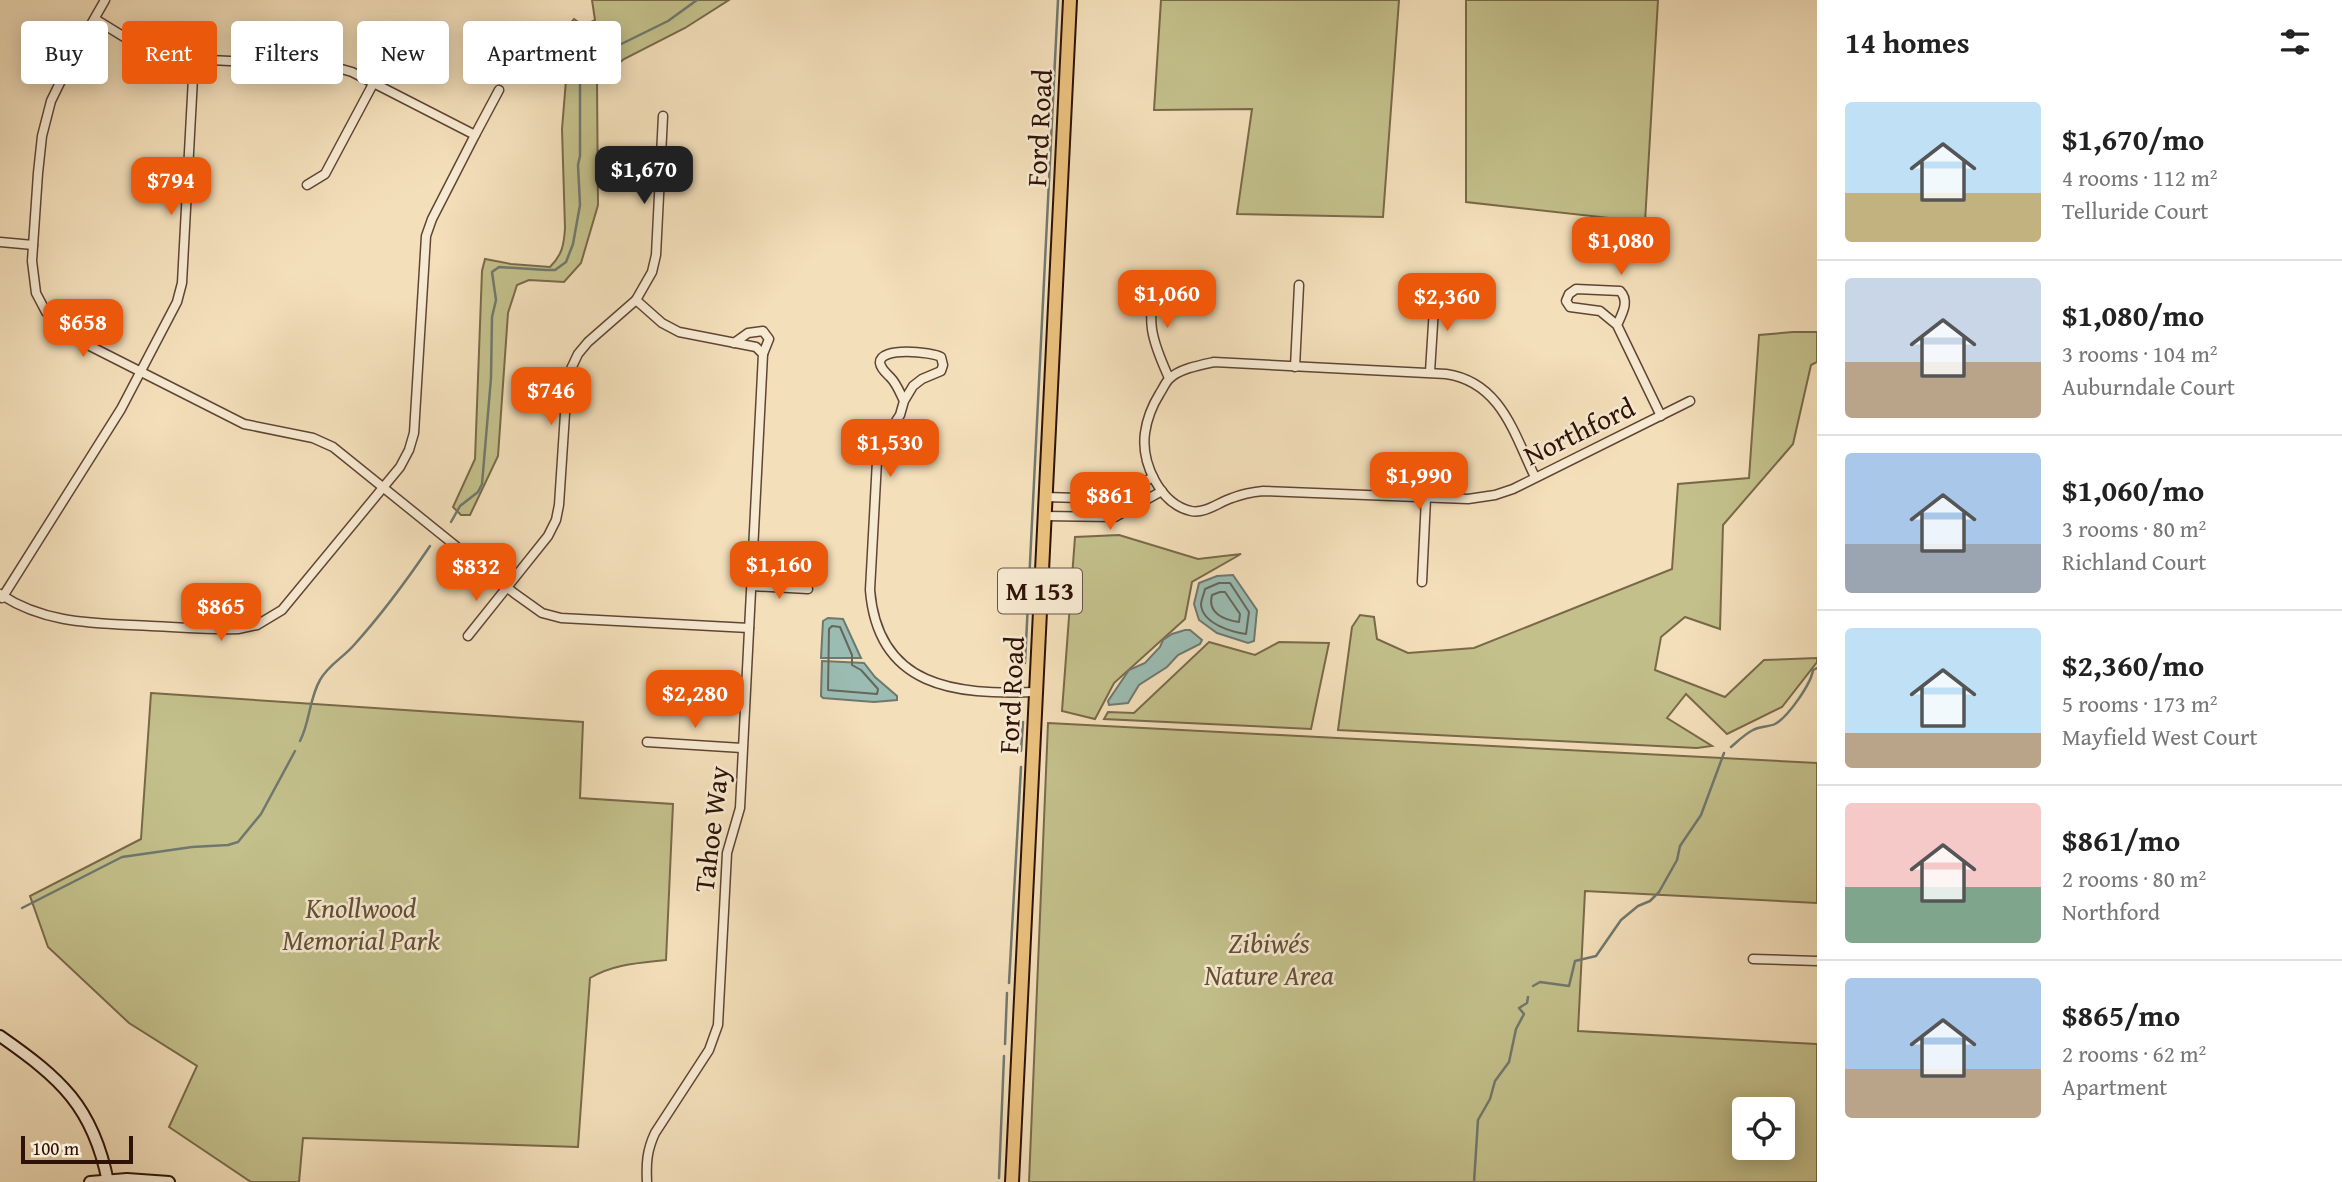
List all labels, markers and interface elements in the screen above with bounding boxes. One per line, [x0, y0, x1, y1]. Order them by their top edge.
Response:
text: 14 homes [1845, 20, 1970, 64]
chip: Buy [21, 21, 108, 84]
chip: Rent [122, 21, 217, 84]
chip: Filters [231, 21, 343, 84]
chip: New [357, 21, 449, 84]
chip: Apartment [463, 21, 621, 84]
icon: filters [2276, 23, 2314, 61]
street label: Ford Road [1015, 68, 1062, 188]
text: $1,670/mo [2062, 117, 2204, 161]
icon: home [1901, 130, 1985, 214]
pin: $1,670 [587, 146, 701, 206]
text: $1,670 [611, 152, 677, 185]
pin: $794 [130, 158, 212, 217]
text: 4 rooms · 112 m² [2062, 161, 2217, 194]
text: $794 [147, 163, 195, 196]
text: Telluride Court [2062, 194, 2209, 227]
pin: $1,080 [1564, 218, 1678, 277]
text: $1,080 [1588, 223, 1654, 256]
pin: $1,060 [1110, 270, 1224, 330]
pin: $2,360 [1390, 274, 1504, 333]
text: $1,060 [1134, 276, 1200, 309]
text: $2,360 [1414, 279, 1480, 312]
text: $1,080/mo [2062, 293, 2204, 337]
pin: $658 [42, 300, 124, 359]
text: $658 [59, 305, 107, 338]
icon: home [1901, 306, 1985, 390]
text: 3 rooms · 104 m² [2062, 337, 2217, 370]
pin: $746 [510, 368, 592, 427]
text: Auburndale Court [2062, 370, 2235, 403]
text: $746 [527, 373, 575, 406]
street label: Northford [1516, 386, 1641, 475]
pin: $1,530 [833, 420, 947, 479]
text: $1,530 [857, 425, 923, 458]
pin: $1,990 [1362, 452, 1476, 512]
text: $1,990 [1386, 458, 1452, 491]
text: $1,060/mo [2062, 468, 2204, 512]
pin: $861 [1069, 472, 1151, 532]
text: $861 [1086, 478, 1134, 511]
icon: home [1901, 481, 1985, 565]
text: 3 rooms · 80 m² [2062, 512, 2206, 545]
pin: $1,160 [722, 542, 836, 601]
pin: $832 [435, 544, 517, 603]
text: Richland Court [2062, 545, 2206, 578]
text: $1,160 [746, 547, 812, 580]
text: $832 [452, 549, 500, 582]
road number: M 153 [998, 568, 1082, 614]
pin: $865 [180, 584, 262, 643]
text: $865 [197, 589, 245, 622]
street label: Ford Road [987, 635, 1034, 755]
text: $2,360/mo [2062, 643, 2204, 687]
icon: home [1901, 656, 1985, 740]
pin: $2,280 [638, 670, 752, 730]
text: $2,280 [662, 676, 728, 709]
text: 5 rooms · 173 m² [2062, 687, 2217, 720]
text: Mayfield West Court [2062, 720, 2258, 753]
street label: Tahoe Way [682, 763, 739, 894]
text: $861/mo [2062, 818, 2180, 862]
icon: home [1901, 831, 1985, 915]
text: 2 rooms · 80 m² [2062, 862, 2206, 895]
park label: Knollwood Memorial Park [282, 887, 440, 960]
text: Northford [2062, 895, 2160, 928]
park label: Zibiwés Nature Area [1203, 922, 1334, 995]
text: $865/mo [2062, 993, 2180, 1037]
icon: home [1901, 1006, 1985, 1090]
text: 2 rooms · 62 m² [2062, 1037, 2206, 1070]
text: Apartment [2062, 1070, 2167, 1103]
map controls [1732, 1097, 1795, 1160]
button: locate [1732, 1097, 1795, 1160]
scale bar [21, 1133, 133, 1165]
text: 100 m [32, 1134, 79, 1162]

